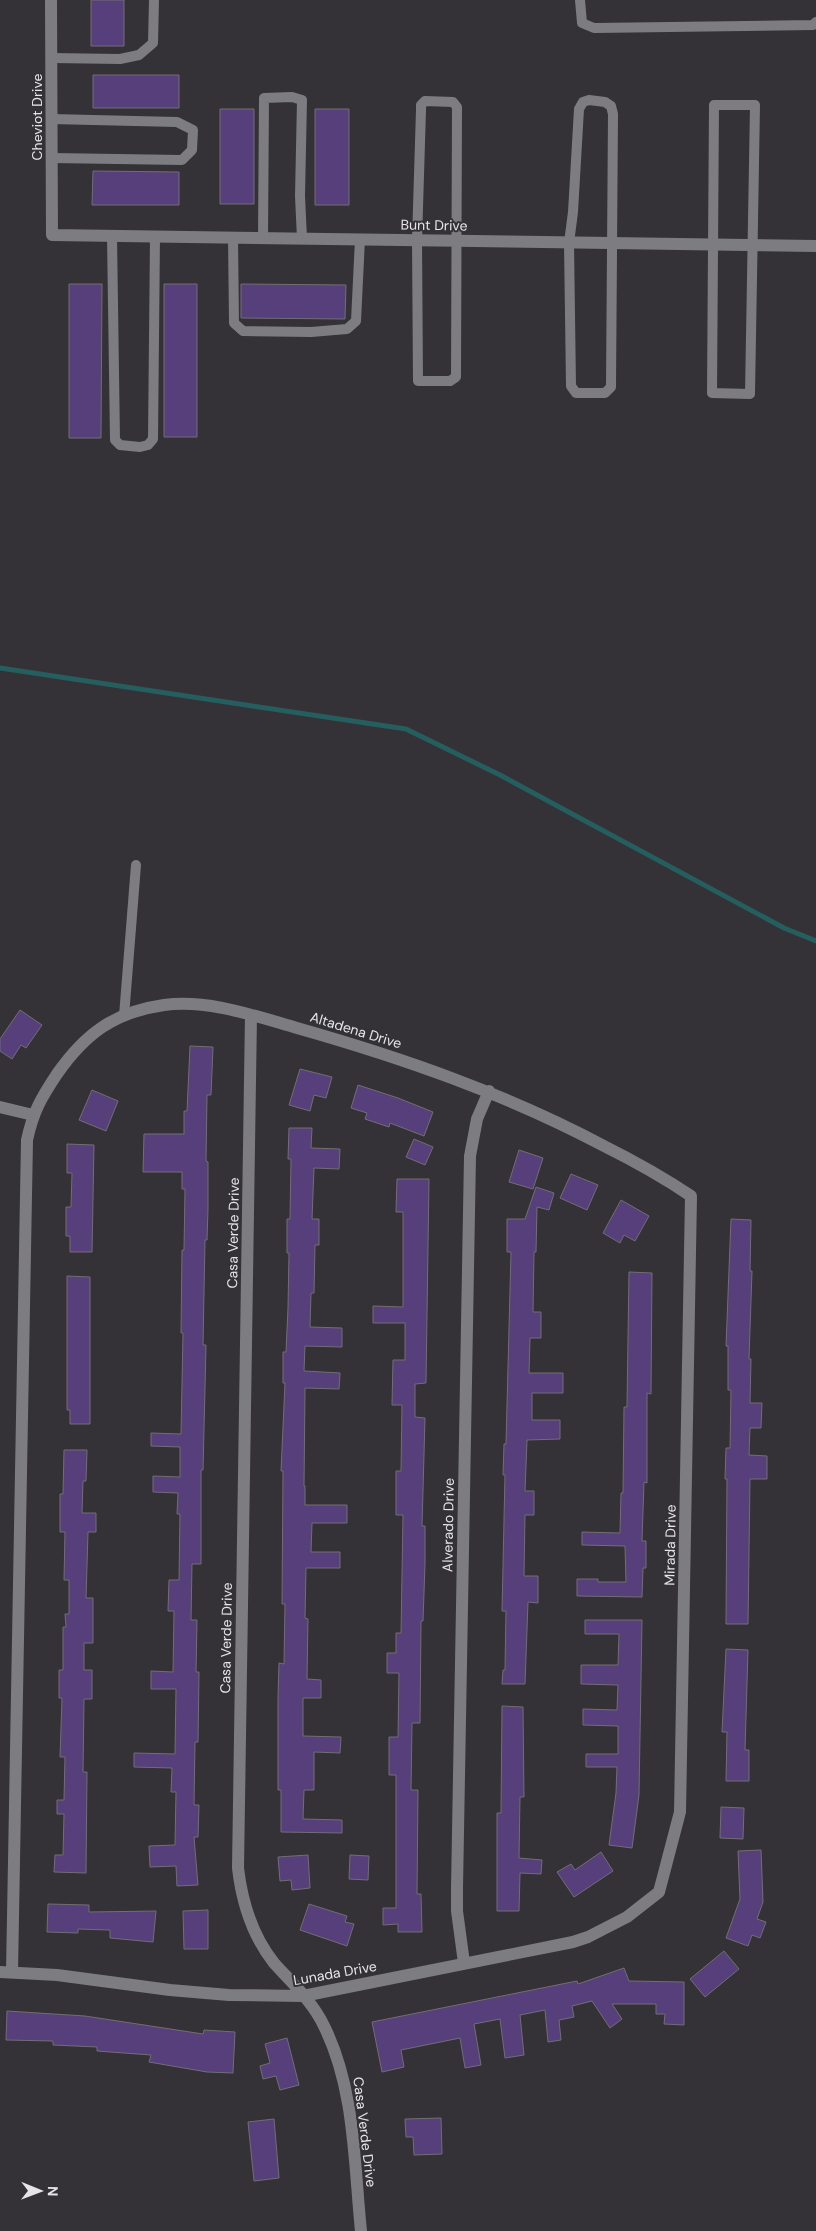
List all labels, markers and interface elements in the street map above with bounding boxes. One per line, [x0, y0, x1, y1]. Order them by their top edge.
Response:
street label: Cheviot Drive [28, 74, 46, 160]
street label: Bunt Drive [400, 215, 468, 235]
street label: Altadena Drive [308, 1008, 404, 1052]
street label: Casa Verde Drive [223, 1177, 243, 1289]
street label: Alverado Drive [438, 1478, 458, 1572]
street label: Mirada Drive [660, 1504, 680, 1586]
street label: Casa Verde Drive [216, 1582, 236, 1694]
street label: Lunada Drive [292, 1957, 378, 1989]
street label: Casa Verde Drive [349, 2076, 381, 2188]
north arrow [15, 2166, 65, 2216]
text: N [44, 2186, 62, 2196]

